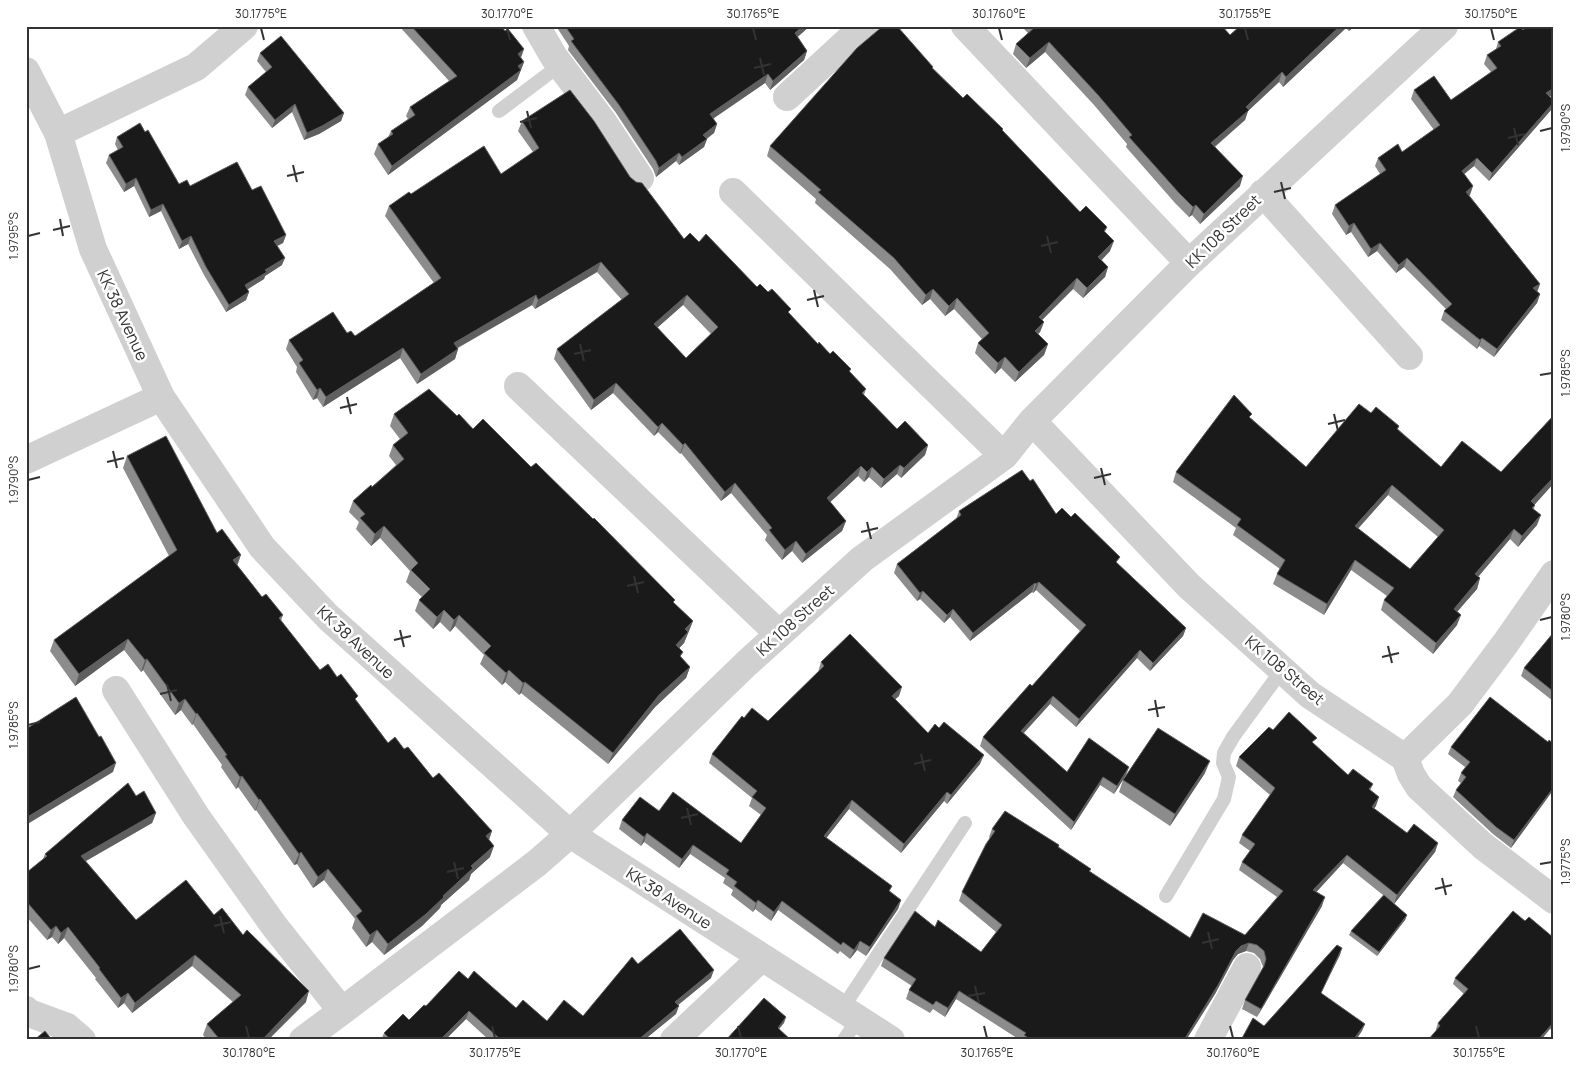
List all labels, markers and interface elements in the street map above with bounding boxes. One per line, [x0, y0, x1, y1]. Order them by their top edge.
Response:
text: 30.1775°E [235, 5, 287, 22]
text: 30.1770°E [481, 5, 533, 22]
text: 30.1765°E [727, 5, 780, 22]
text: 30.1760°E [972, 5, 1026, 22]
text: 30.1755°E [1219, 5, 1271, 22]
text: 30.1750°E [1465, 5, 1518, 22]
text: 1.9790°S [1557, 104, 1574, 152]
street label: KK 108 Street [1180, 189, 1266, 273]
text: 1.9795°S [5, 212, 22, 260]
street label: KK 38 Avenue [92, 266, 154, 364]
text: 1.9785°S [1557, 349, 1574, 397]
text: 1.9790°S [5, 456, 22, 504]
street label: KK 108 Street [751, 579, 839, 661]
text: 1.9780°S [1557, 593, 1574, 641]
street label: KK 38 Avenue [313, 601, 399, 683]
street label: KK 108 Street [1241, 630, 1329, 710]
text: 1.9785°S [5, 701, 22, 749]
text: 1.9775°S [1557, 839, 1574, 885]
street label: KK 38 Avenue [622, 862, 716, 934]
text: 1.9780°S [5, 945, 22, 993]
text: 30.1780°E [223, 1044, 276, 1061]
text: 30.1775°E [469, 1044, 521, 1061]
text: 30.1770°E [715, 1044, 767, 1061]
text: 30.1765°E [961, 1044, 1014, 1061]
text: 30.1760°E [1206, 1044, 1260, 1061]
text: 30.1755°E [1453, 1044, 1505, 1061]

